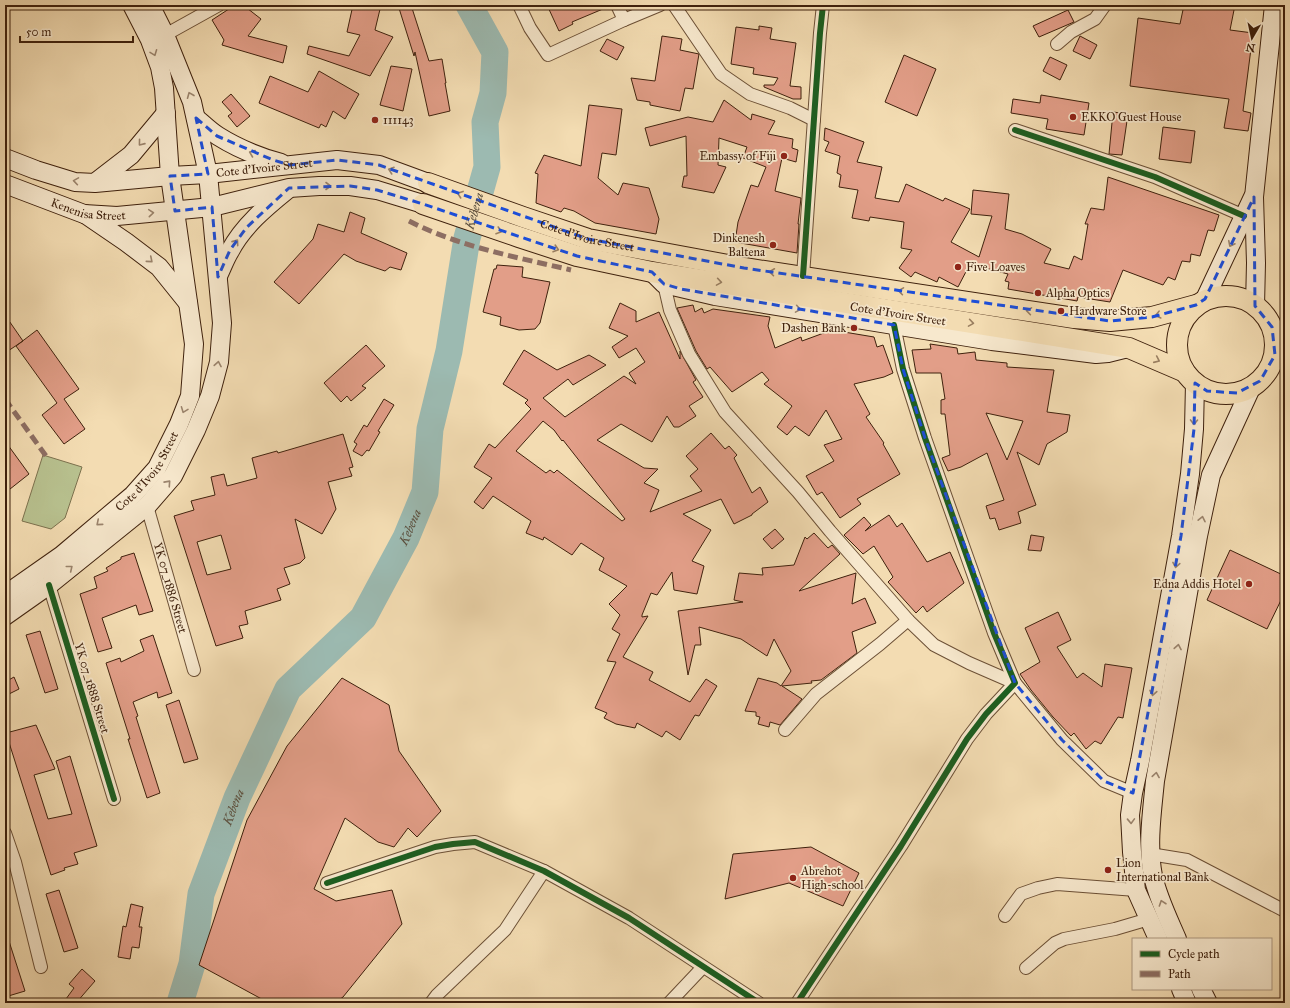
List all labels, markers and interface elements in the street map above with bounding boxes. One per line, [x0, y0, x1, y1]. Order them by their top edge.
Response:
scale bar [20, 18, 133, 44]
north arrow [1232, 18, 1272, 58]
text: 50 m [26, 25, 51, 39]
text: N [1244, 40, 1256, 55]
one-way arrow [150, 49, 158, 56]
one-way arrow [186, 92, 194, 99]
place label: EKKO Guest House [1081, 110, 1182, 124]
marker: EKKO Guest House [1068, 112, 1078, 122]
place label: 111143 [383, 113, 414, 127]
marker: 111143 [370, 115, 380, 125]
one-way arrow [138, 138, 145, 145]
place label: Embassy of Fiji [699, 149, 777, 163]
one-way arrow [249, 150, 256, 158]
marker: Embassy of Fiji [779, 151, 789, 161]
street label: Cote d'Ivoire Street [215, 156, 314, 180]
one-way arrow [388, 166, 395, 174]
one-way arrow [73, 177, 79, 186]
one-way arrow [325, 182, 331, 190]
one-way arrow [456, 191, 463, 199]
water label: Kebena [462, 191, 487, 232]
street label: Kenenisa Street [49, 195, 127, 223]
one-way arrow [147, 209, 154, 218]
street label: Cote d'Ivoire Street [538, 216, 636, 255]
one-way arrow [496, 226, 503, 234]
place label: Dinkenesh Baltena [713, 231, 766, 259]
one-way arrow [231, 239, 239, 246]
marker: Dinkenesh Baltena [768, 240, 778, 250]
one-way arrow [1228, 240, 1235, 248]
one-way arrow [552, 245, 559, 253]
one-way arrow [146, 256, 153, 263]
place label: Five Loaves [966, 260, 1025, 274]
marker: Five Loaves [953, 262, 963, 272]
one-way arrow [769, 268, 775, 277]
one-way arrow [715, 278, 722, 286]
place label: Alpha Optics [1045, 286, 1110, 300]
one-way arrow [898, 287, 904, 296]
marker: Alpha Optics [1033, 288, 1043, 298]
street label: Cote d'Ivoire Street [849, 300, 948, 329]
one-way arrow [795, 304, 801, 312]
place label: Hardware Store [1069, 304, 1146, 318]
marker: Hardware Store [1056, 306, 1066, 316]
one-way arrow [1026, 307, 1032, 316]
one-way arrow [1155, 310, 1162, 319]
one-way arrow [968, 318, 974, 327]
place label: Dashen Bank [781, 321, 846, 335]
marker: Dashen Bank [849, 323, 859, 333]
one-way arrow [1153, 355, 1160, 363]
one-way arrow [213, 361, 222, 367]
one-way arrow [181, 407, 189, 414]
one-way arrow [1190, 419, 1198, 425]
street label: Cote d'Ivoire Street [112, 429, 181, 514]
one-way arrow [163, 480, 170, 487]
water label: Kebena [395, 507, 425, 549]
one-way arrow [1197, 516, 1205, 522]
one-way arrow [96, 519, 104, 526]
street label: YK 07_1886 Street [151, 541, 190, 635]
one-way arrow [1172, 562, 1181, 568]
one-way arrow [65, 565, 72, 572]
place label: Edna Addis Hotel [1153, 577, 1242, 591]
marker: Edna Addis Hotel [1244, 579, 1254, 589]
street label: YK 07_1888 Street [72, 641, 113, 736]
one-way arrow [1174, 644, 1182, 650]
one-way arrow [1149, 690, 1157, 696]
one-way arrow [1152, 772, 1160, 778]
water label: Kebena [219, 787, 248, 829]
one-way arrow [1126, 818, 1135, 824]
place label: Lion International Bank [1116, 856, 1209, 884]
place label: Abrehot High-school [800, 864, 864, 893]
marker: Lion International Bank [1103, 865, 1113, 875]
marker: Abrehot High-school [788, 873, 798, 883]
one-way arrow [1158, 900, 1166, 907]
legend [1132, 938, 1272, 990]
text: Cycle path [1168, 947, 1220, 961]
text: Path [1168, 967, 1191, 981]

